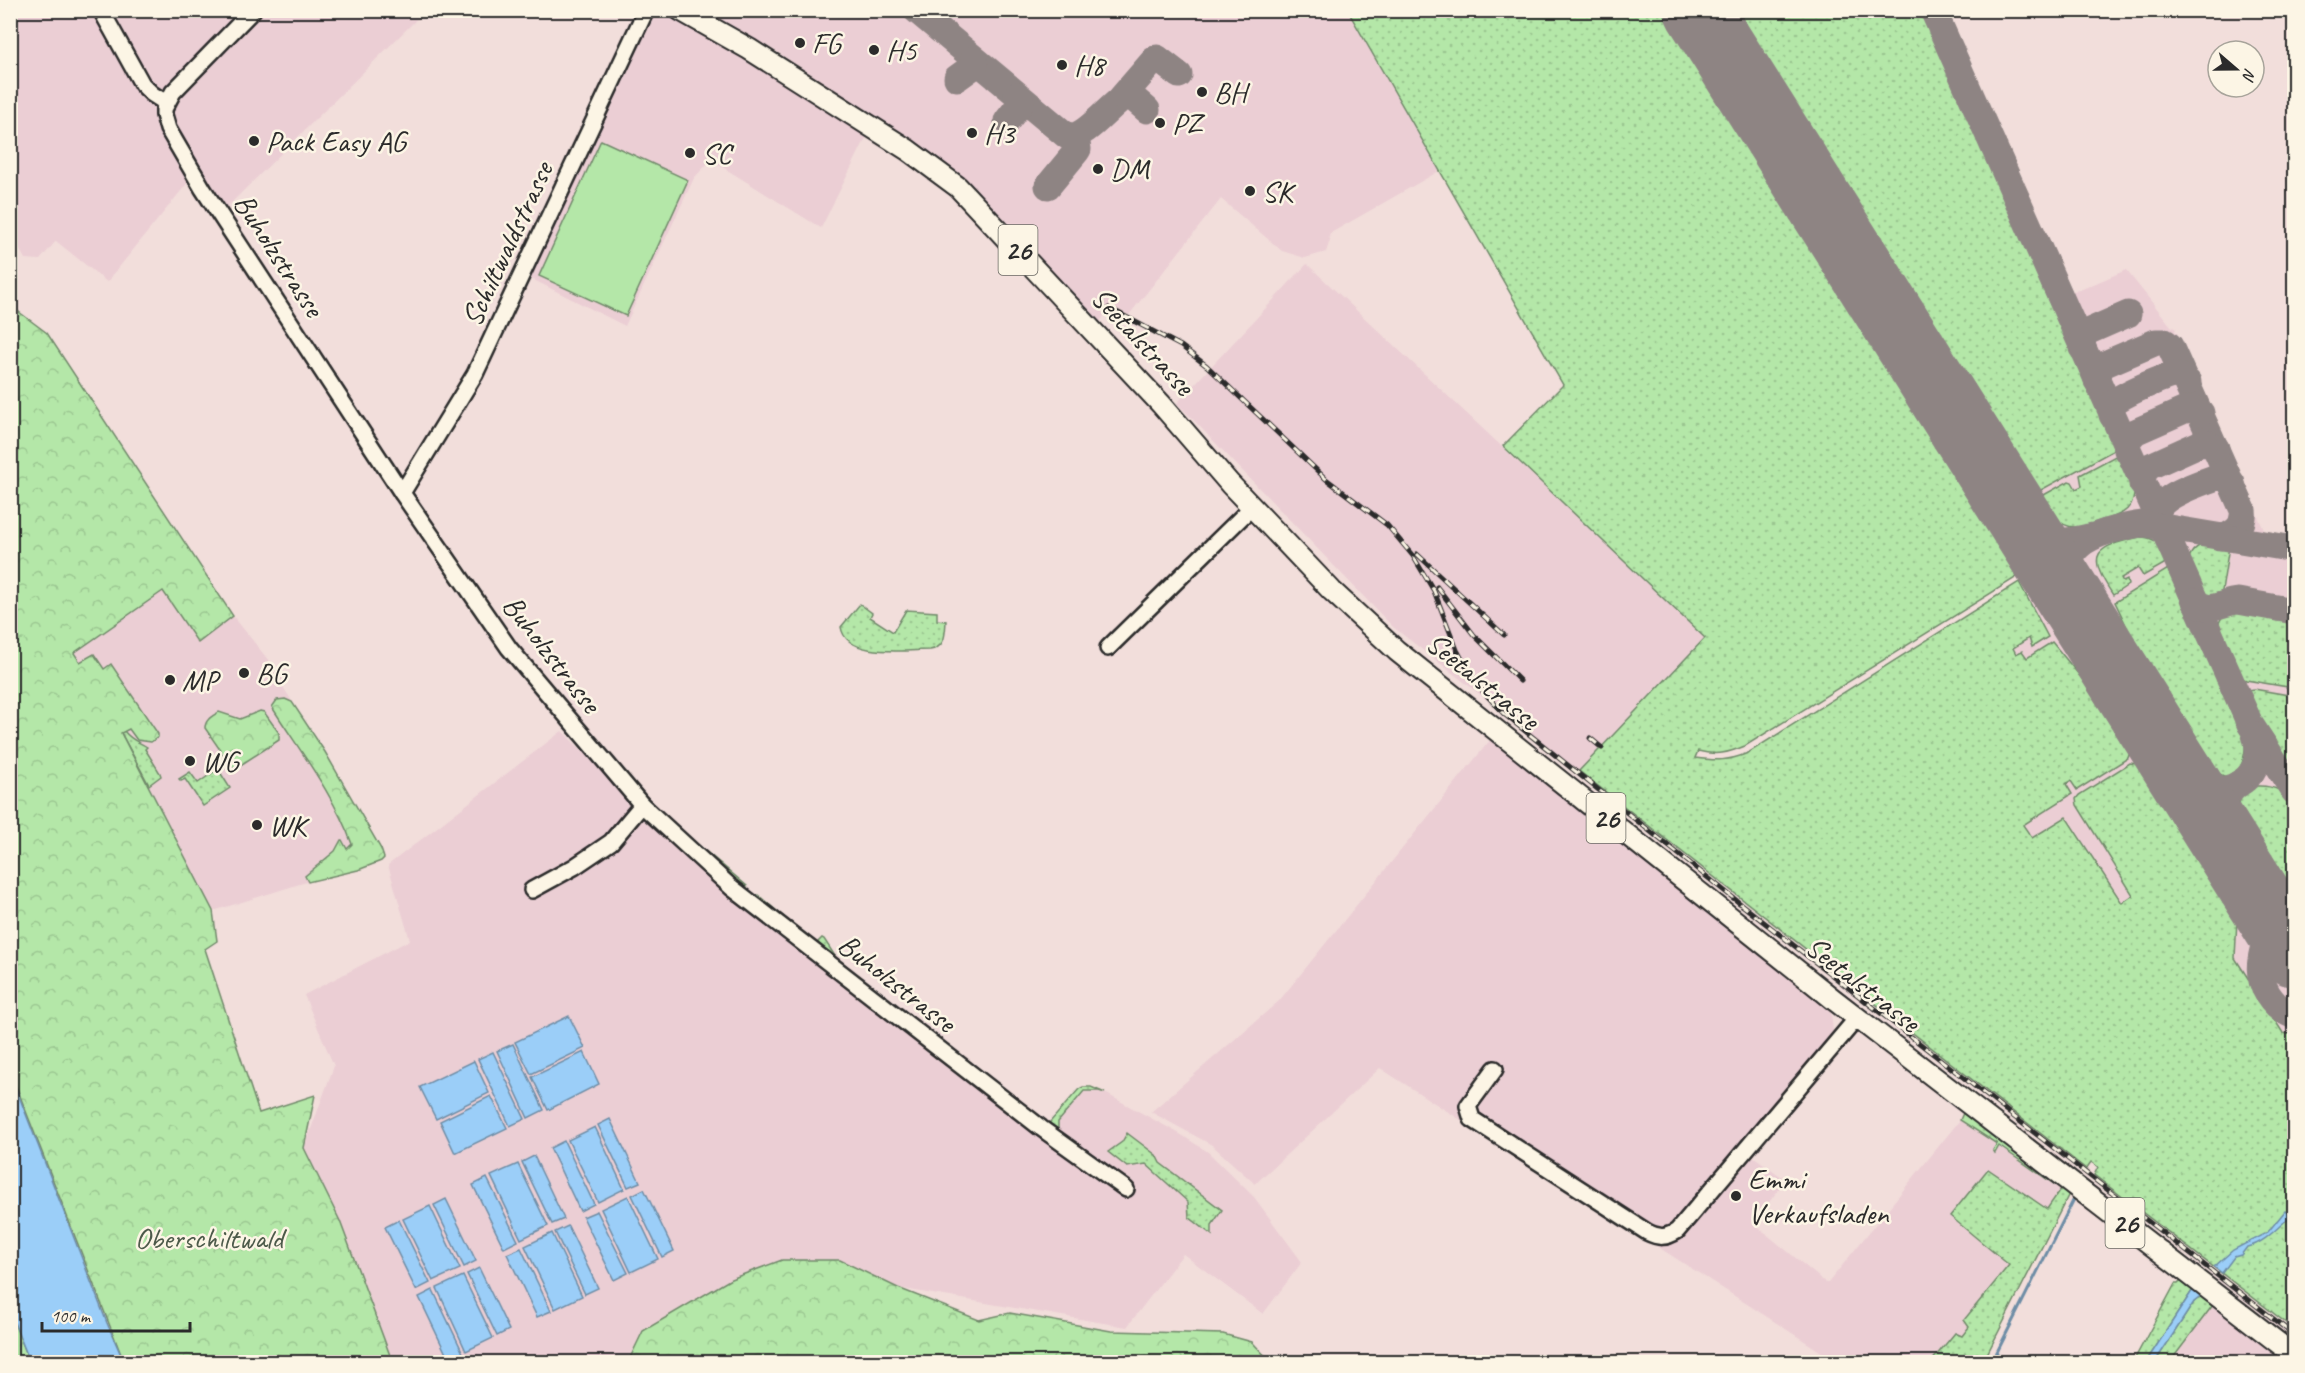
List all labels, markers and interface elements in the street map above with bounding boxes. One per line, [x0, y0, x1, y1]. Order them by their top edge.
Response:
place label: FG [812, 24, 844, 62]
place label: H5 [886, 31, 918, 69]
marker: FG [793, 36, 807, 50]
north arrow [2206, 39, 2266, 99]
marker: H5 [867, 43, 881, 57]
place label: H8 [1074, 46, 1107, 84]
marker: H8 [1055, 58, 1069, 72]
text: N [2237, 66, 2260, 85]
place label: BH [1214, 73, 1251, 111]
marker: BH [1195, 85, 1209, 99]
place label: PZ [1172, 104, 1206, 142]
place label: H3 [984, 114, 1017, 152]
marker: PZ [1153, 116, 1167, 130]
place label: Pack Easy AG [266, 122, 409, 160]
marker: H3 [965, 126, 979, 140]
marker: Pack Easy AG [247, 134, 261, 148]
place label: SC [702, 134, 735, 172]
marker: SC [683, 146, 697, 160]
place label: DM [1110, 150, 1151, 188]
street label: Schiltwaldstrasse [452, 154, 563, 332]
marker: DM [1091, 162, 1105, 176]
place label: SK [1262, 172, 1297, 210]
marker: SK [1243, 184, 1257, 198]
street label: Buholzstrasse [225, 186, 334, 326]
road number: 26 [998, 225, 1038, 275]
street label: Seetalstrasse [1083, 279, 1204, 405]
street label: Buholzstrasse [494, 587, 611, 722]
street label: Seetalstrasse [1419, 624, 1549, 740]
place label: BG [256, 654, 290, 692]
place label: MP [182, 661, 222, 699]
marker: BG [237, 666, 251, 680]
marker: MP [163, 673, 177, 687]
place label: WG [202, 742, 242, 780]
marker: WG [183, 754, 197, 768]
road number: 26 [1586, 793, 1626, 843]
place label: WK [269, 806, 311, 844]
marker: WK [250, 818, 264, 832]
street label: Buholzstrasse [830, 925, 965, 1042]
street label: Seetalstrasse [1798, 927, 1930, 1042]
place label: Emmi Verkaufsladen [1748, 1160, 1890, 1232]
marker: Emmi Verkaufsladen [1729, 1189, 1743, 1203]
road number: 26 [2106, 1198, 2144, 1248]
park label: Oberschiltwald [135, 1219, 287, 1257]
scale bar [42, 1295, 190, 1333]
text: 100 m [51, 1305, 92, 1327]

